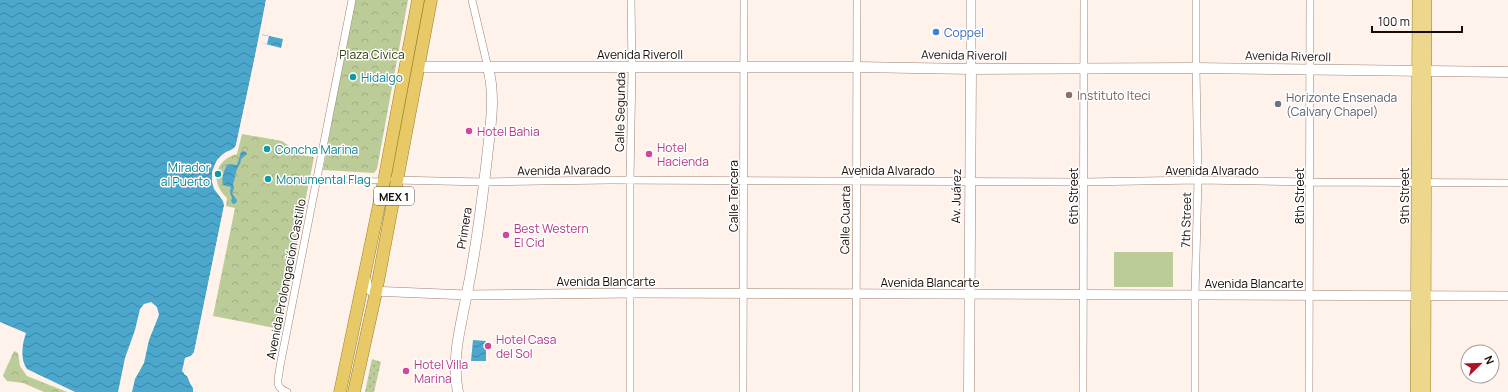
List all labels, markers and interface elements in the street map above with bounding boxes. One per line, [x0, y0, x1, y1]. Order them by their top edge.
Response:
scale bar [1372, 8, 1462, 34]
text: 100 m [1378, 13, 1410, 30]
place label: Coppel [944, 24, 984, 41]
marker: Coppel [931, 27, 941, 37]
park label: Plaza Civica [339, 46, 405, 63]
street label: Avenida Riveroll [597, 46, 683, 63]
street label: Avenida Riveroll [921, 46, 1007, 64]
street label: Avenida Riveroll [1245, 47, 1331, 65]
place label: Hidalgo [361, 69, 403, 86]
marker: Hidalgo [348, 72, 358, 82]
street label: Calle Segunda [611, 72, 629, 152]
place label: Instituto Iteci [1077, 87, 1150, 104]
place label: Horizonte Ensenada (Calvary Chapel) [1286, 89, 1397, 120]
marker: Instituto Iteci [1064, 90, 1074, 100]
marker: Horizonte Ensenada (Calvary Chapel) [1273, 99, 1283, 109]
place label: Hotel Bahia [477, 123, 540, 140]
marker: Hotel Bahia [464, 126, 474, 136]
place label: Hotel Hacienda [657, 139, 709, 170]
place label: Concha Marina [275, 141, 358, 158]
marker: Concha Marina [262, 144, 272, 154]
marker: Hotel Hacienda [644, 149, 654, 159]
place label: Mirador al Puerto [161, 159, 211, 190]
street label: Calle Tercera [725, 160, 742, 232]
street label: Avenida Alvarado [517, 161, 611, 179]
street label: Avenida Alvarado [841, 162, 935, 179]
street label: Avenida Alvarado [1165, 162, 1259, 179]
street label: 6th Street [1065, 167, 1082, 225]
street label: 9th Street [1396, 167, 1413, 225]
street label: 8th Street [1291, 168, 1308, 224]
marker: Mirador al Puerto [213, 169, 223, 179]
street label: Av. Juárez [947, 169, 965, 223]
place label: Monumental Flag [276, 171, 371, 188]
marker: Monumental Flag [263, 174, 273, 184]
street label: Calle Cuarta [836, 186, 854, 254]
road number: MEX 1 [374, 187, 414, 205]
street label: 7th Street [1177, 192, 1195, 248]
street label: Avenida Prolongación Castillo [262, 197, 310, 361]
street label: Primera [452, 206, 476, 250]
place label: Best Western El Cid [514, 220, 589, 251]
marker: Best Western El Cid [501, 230, 511, 240]
street label: Avenida Blancarte [556, 273, 656, 290]
street label: Avenida Blancarte [880, 274, 980, 291]
street label: Avenida Blancarte [1204, 275, 1304, 292]
place label: Hotel Casa del Sol [496, 331, 556, 362]
marker: Hotel Casa del Sol [483, 341, 493, 351]
north arrow [1460, 344, 1500, 384]
text: N [1481, 353, 1498, 367]
place label: Hotel Villa Marina [414, 356, 468, 387]
marker: Hotel Villa Marina [401, 366, 411, 376]

